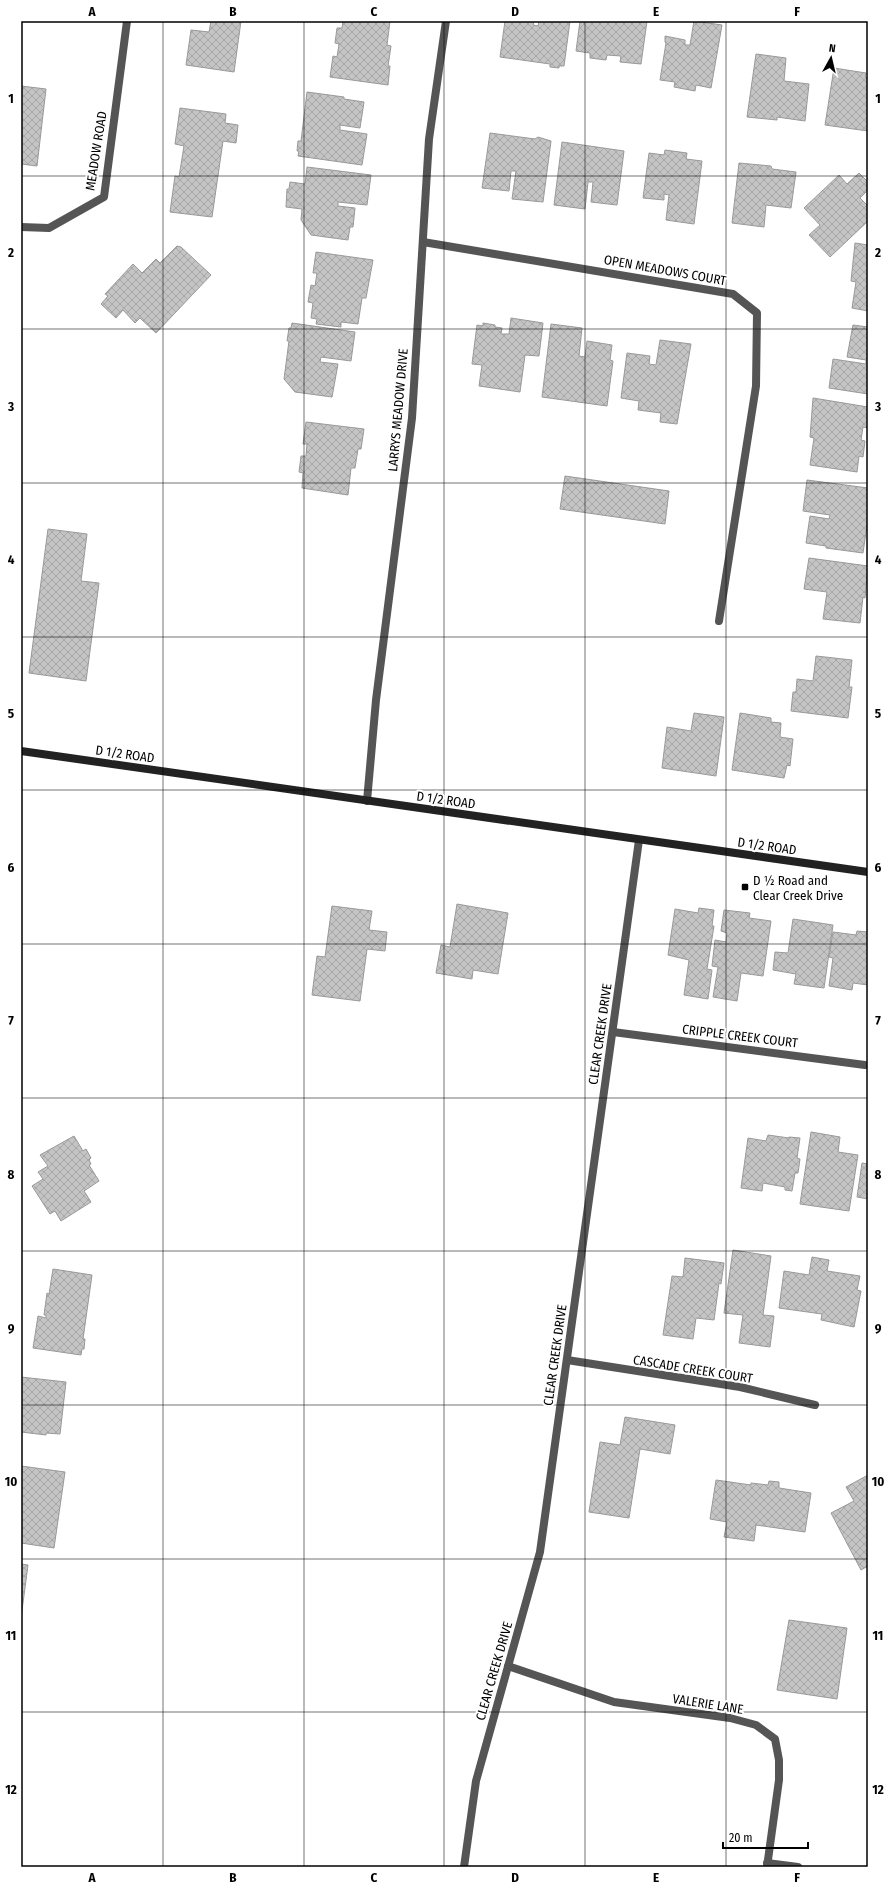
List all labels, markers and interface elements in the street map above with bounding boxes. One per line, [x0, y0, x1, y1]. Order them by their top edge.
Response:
text: A [87, 4, 96, 19]
text: B [229, 4, 237, 19]
text: C [371, 4, 378, 19]
text: D [511, 4, 519, 19]
text: E [653, 4, 659, 19]
text: F [794, 4, 800, 19]
north arrow [811, 38, 851, 78]
text: N [828, 42, 836, 55]
text: 1 [8, 91, 14, 106]
text: 1 [875, 91, 881, 106]
street label: MEADOW ROAD [82, 110, 110, 192]
text: 2 [7, 245, 14, 260]
text: 2 [874, 245, 881, 260]
street label: OPEN MEADOWS COURT [603, 252, 727, 288]
street label: LARRYS MEADOW DRIVE [385, 348, 411, 472]
text: 3 [7, 399, 14, 414]
text: 3 [874, 399, 881, 414]
text: 4 [8, 552, 15, 567]
text: 4 [875, 552, 882, 567]
text: 5 [8, 706, 14, 721]
text: 5 [875, 706, 881, 721]
street label: D 1/2 ROAD [95, 742, 155, 766]
street label: D 1/2 ROAD [416, 788, 476, 812]
street label: D 1/2 ROAD [737, 834, 797, 858]
text: 6 [8, 860, 15, 875]
text: 6 [875, 860, 882, 875]
place label: D ½ Road and Clear Creek Drive [753, 873, 843, 903]
marker: D ½ Road and Clear Creek Drive [740, 882, 750, 892]
street label: CLEAR CREEK DRIVE [585, 982, 615, 1086]
text: 7 [8, 1013, 14, 1028]
text: 7 [875, 1013, 881, 1028]
street label: CRIPPLE CREEK COURT [681, 1021, 799, 1051]
text: 8 [8, 1167, 15, 1182]
text: 8 [875, 1167, 882, 1182]
street label: CLEAR CREEK DRIVE [540, 1303, 570, 1407]
text: 9 [8, 1321, 15, 1336]
text: 9 [875, 1321, 882, 1336]
street label: CASCADE CREEK COURT [632, 1352, 754, 1386]
text: 10 [5, 1474, 17, 1489]
text: 10 [872, 1474, 884, 1489]
street label: CLEAR CREEK DRIVE [473, 1620, 515, 1722]
text: 11 [6, 1628, 16, 1643]
text: 11 [873, 1628, 883, 1643]
street label: VALERIE LANE [672, 1691, 744, 1717]
text: 12 [5, 1782, 17, 1797]
text: 12 [872, 1782, 884, 1797]
scale bar [723, 1824, 808, 1850]
text: 20 m [729, 1831, 753, 1845]
text: A [87, 1870, 96, 1885]
text: B [229, 1870, 237, 1885]
text: C [371, 1870, 378, 1885]
text: D [511, 1870, 519, 1885]
text: E [653, 1870, 659, 1885]
text: F [794, 1870, 800, 1885]

